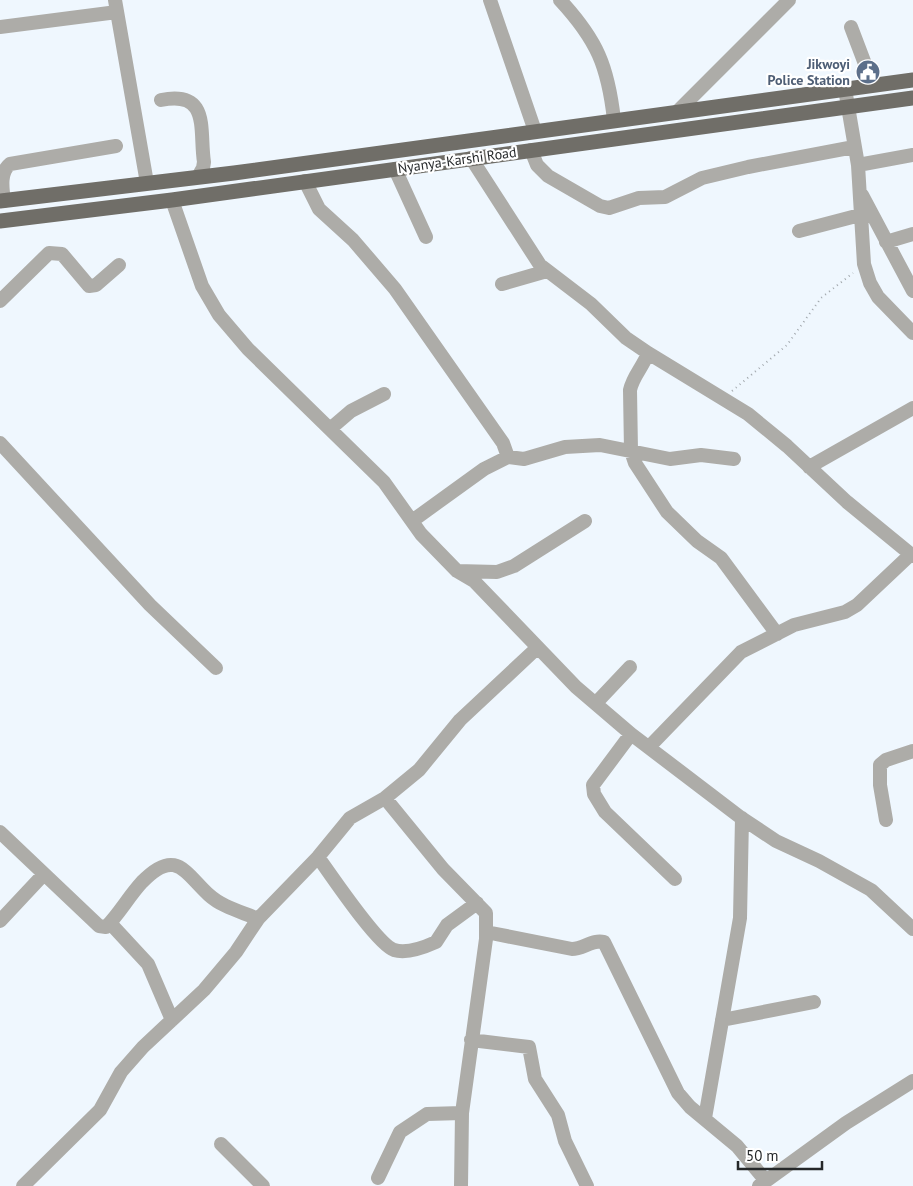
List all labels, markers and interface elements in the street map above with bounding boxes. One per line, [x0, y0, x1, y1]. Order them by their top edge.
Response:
place label: Jikwoyi Police Station [768, 55, 850, 89]
public building icon: Jikwoyi Police Station [855, 59, 881, 85]
street label: Nyanya-Karshi Road [397, 143, 517, 177]
scale bar [738, 1138, 822, 1170]
text: 50 m [746, 1146, 779, 1165]

